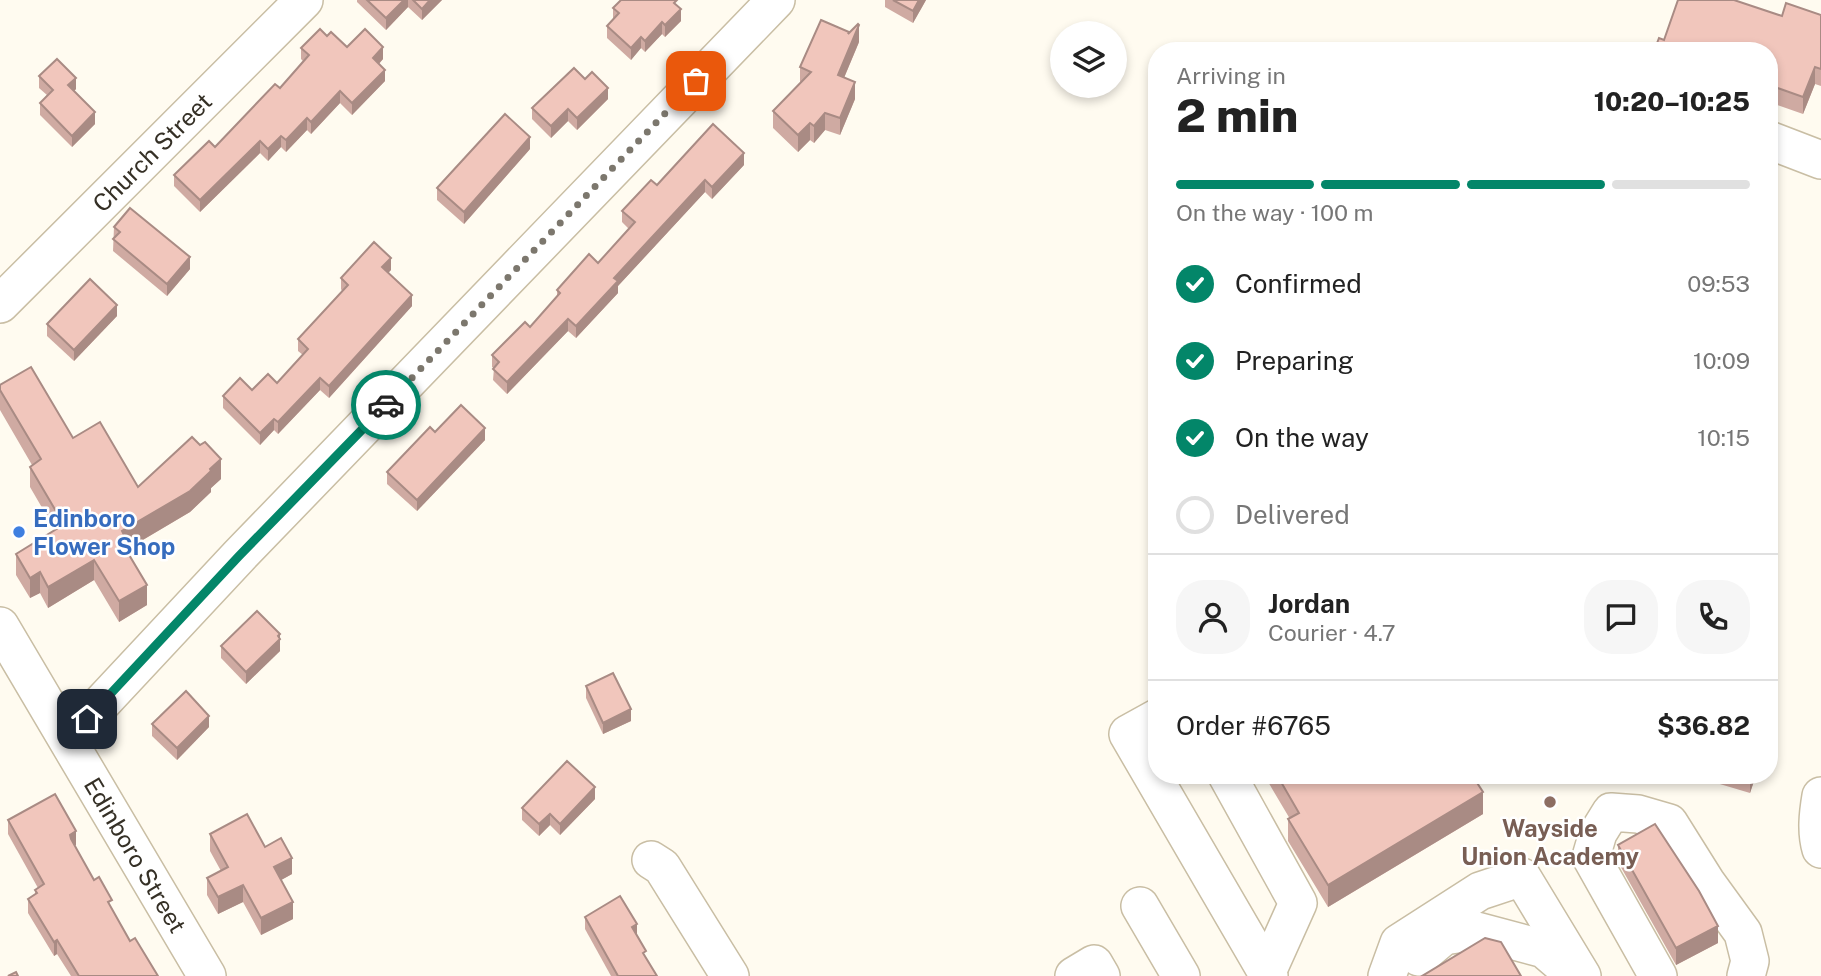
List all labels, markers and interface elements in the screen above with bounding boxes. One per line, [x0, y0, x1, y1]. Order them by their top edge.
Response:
map controls [1050, 21, 1127, 98]
button: layers [1050, 21, 1127, 98]
pin [666, 51, 726, 111]
icon: bag [677, 62, 715, 100]
text: Arriving in [1176, 62, 1286, 89]
text: 10:20–10:25 [1594, 86, 1750, 117]
street label: Church Street [87, 87, 217, 217]
text: 2 min [1176, 88, 1298, 142]
text: On the way · 100 m [1176, 199, 1373, 226]
icon: check [1176, 265, 1214, 303]
text: Confirmed [1235, 268, 1362, 299]
text: 09:53 [1687, 270, 1750, 297]
icon: check [1176, 342, 1214, 380]
text: Preparing [1235, 345, 1354, 376]
text: 10:09 [1693, 347, 1750, 374]
courier [351, 370, 421, 440]
icon: car [367, 386, 405, 424]
icon: check [1176, 419, 1214, 457]
text: On the way [1235, 422, 1369, 453]
text: 10:15 [1697, 424, 1750, 451]
text: Delivered [1235, 499, 1350, 530]
place label: Edinboro Flower Shop [33, 504, 175, 560]
marker: Edinboro Flower Shop [11, 524, 27, 540]
button: person [1176, 580, 1250, 654]
button: chat [1584, 580, 1658, 654]
button: phone [1676, 580, 1750, 654]
text: Jordan [1268, 588, 1350, 619]
text: Courier · 4.7 [1268, 619, 1396, 646]
pin [57, 689, 117, 749]
icon: home [68, 700, 106, 738]
text: Order #6765 [1176, 710, 1331, 741]
text: $36.82 [1657, 710, 1750, 741]
street label: Edinboro Street [79, 772, 192, 938]
marker: Wayside Union Academy [1542, 794, 1558, 810]
place label: Wayside Union Academy [1461, 814, 1640, 870]

